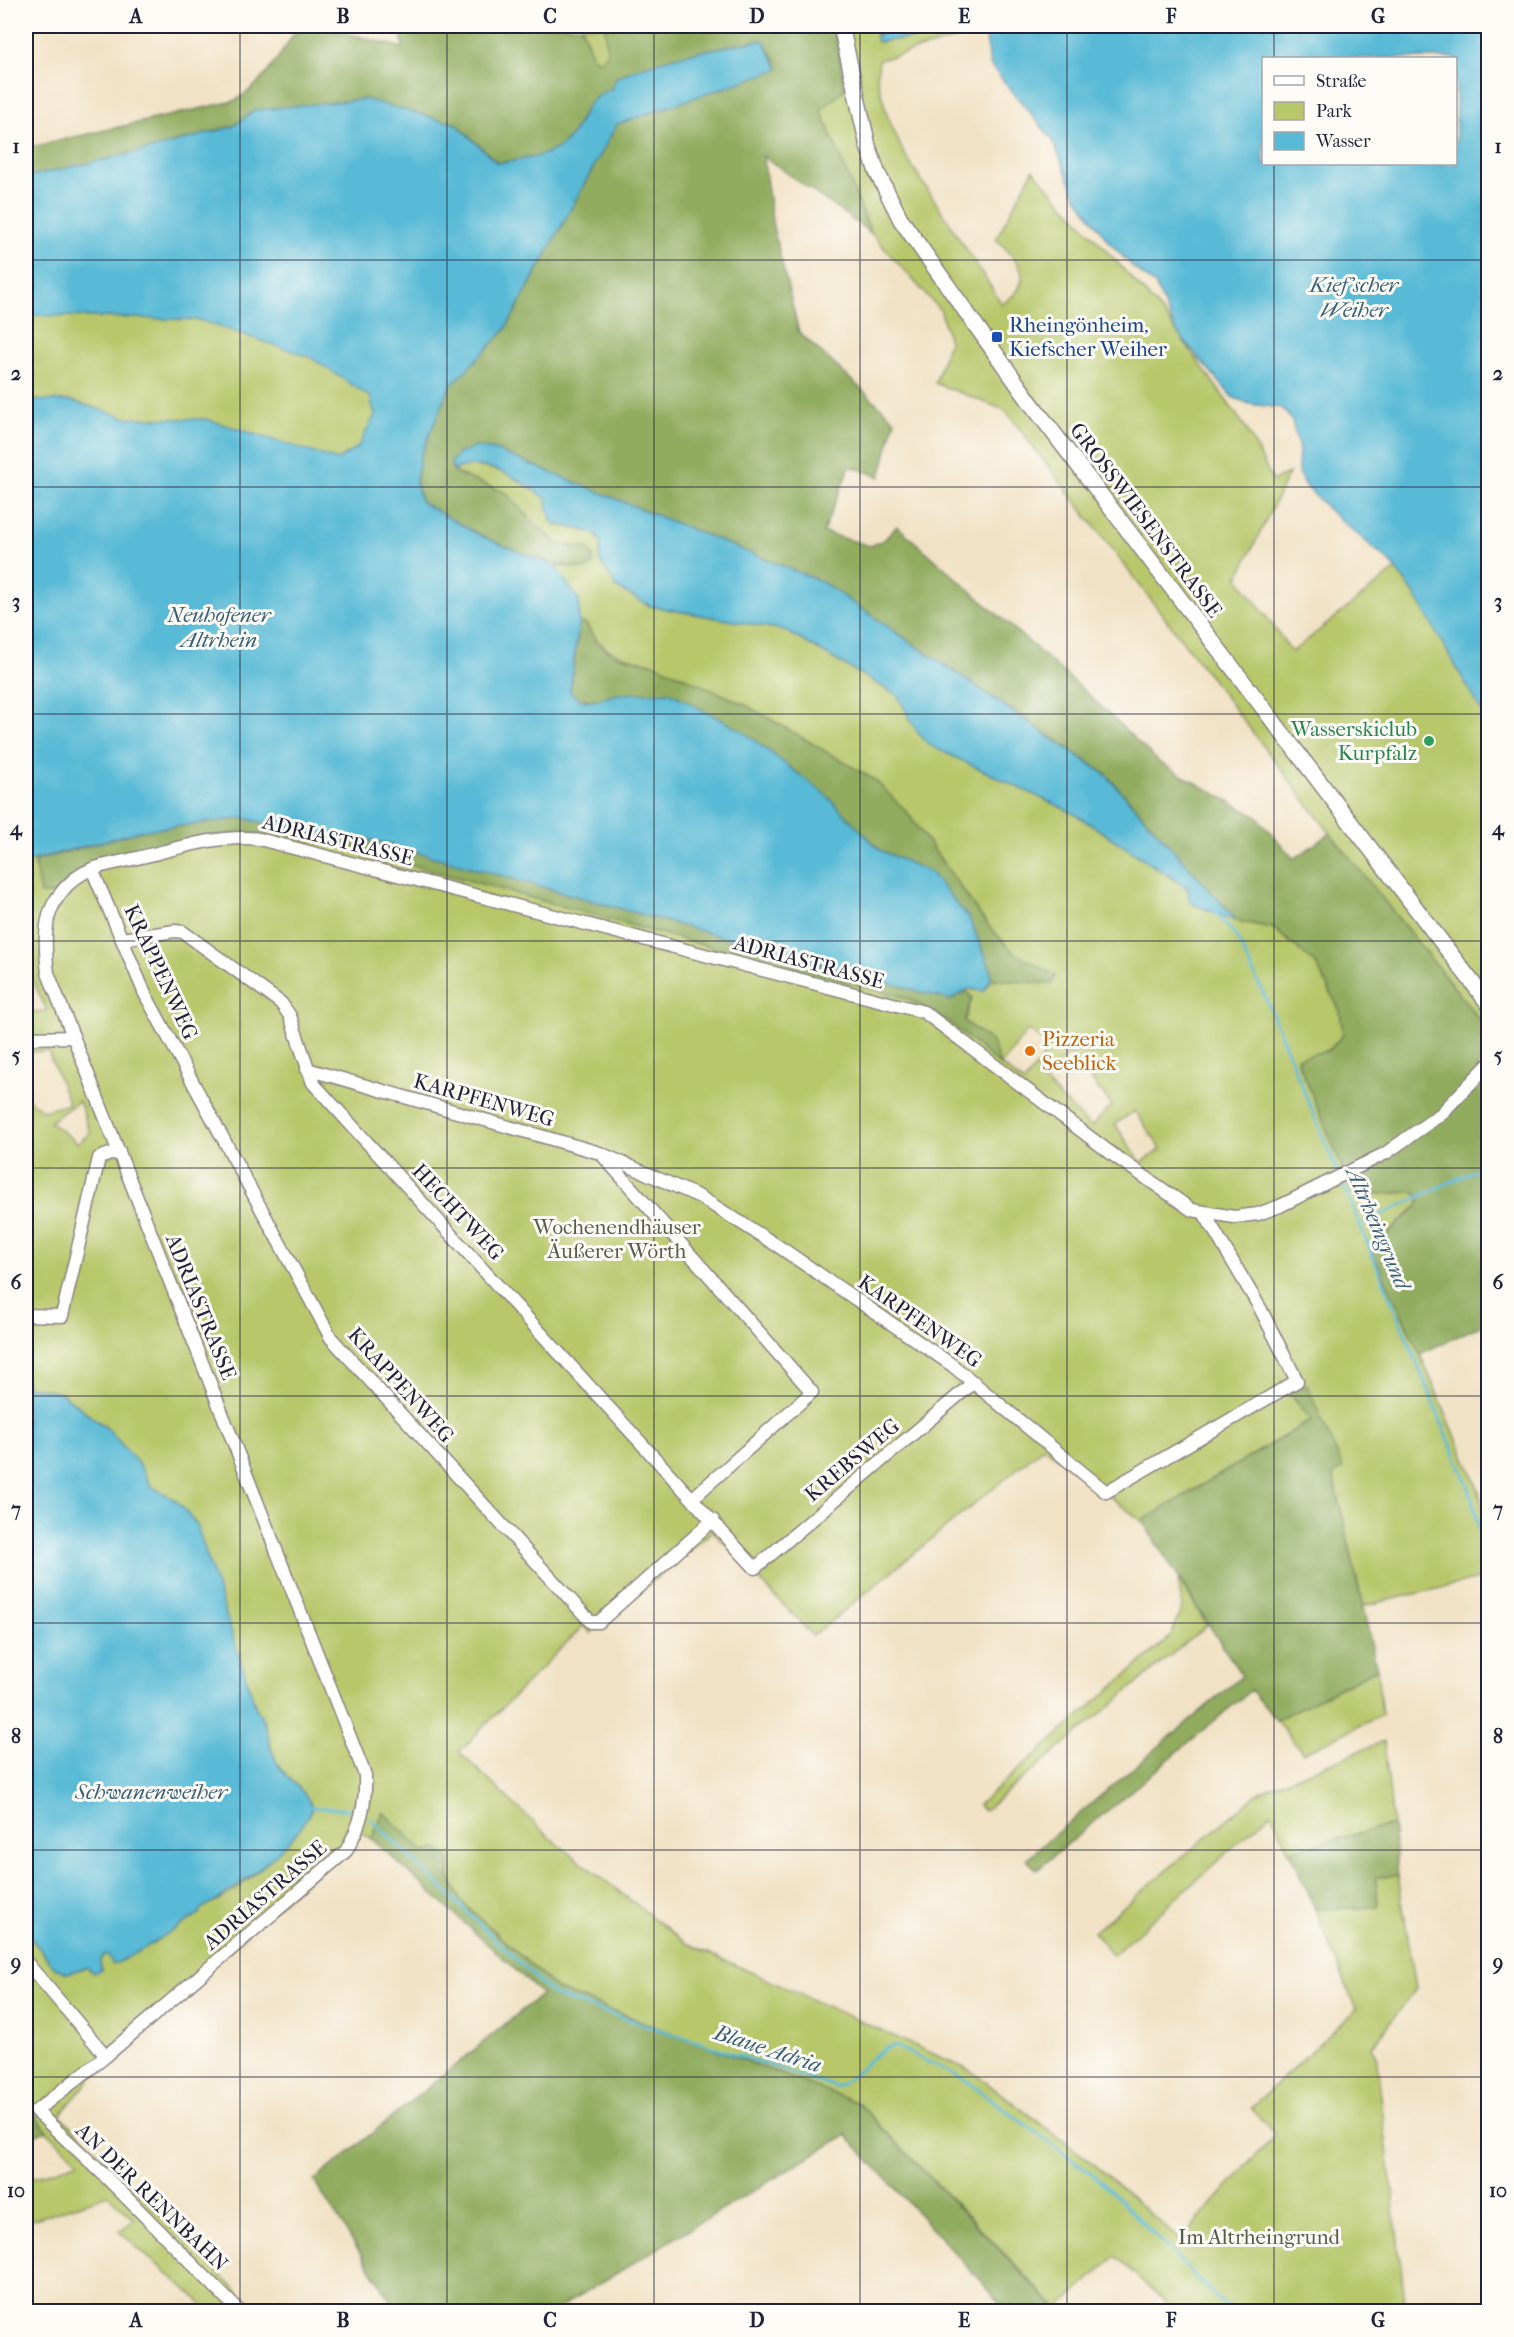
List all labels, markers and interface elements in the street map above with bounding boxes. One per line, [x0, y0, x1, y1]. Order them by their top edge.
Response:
text: A [128, 5, 144, 28]
text: B [336, 5, 350, 28]
text: C [543, 5, 557, 28]
text: D [749, 5, 765, 28]
text: E [958, 5, 970, 28]
text: F [1165, 5, 1177, 28]
text: G [1371, 5, 1385, 28]
legend [1262, 57, 1457, 165]
text: Straße [1316, 71, 1367, 92]
text: Park [1316, 101, 1353, 122]
text: Wasser [1315, 131, 1371, 152]
text: 1 [12, 135, 20, 158]
text: 1 [1494, 135, 1502, 158]
water label: Kief'scher Weiher [1308, 272, 1400, 323]
place label: Rheingönheim, Kiefscher Weiher [1009, 313, 1167, 361]
marker: Rheingönheim, Kiefscher Weiher [990, 330, 1004, 344]
text: 2 [11, 362, 21, 385]
text: 2 [1493, 362, 1503, 385]
street label: GROSSWIESENSTRASSE [1065, 418, 1227, 622]
text: 3 [12, 590, 20, 613]
text: 3 [1494, 590, 1502, 613]
water label: Neuhofener Altrhein [166, 602, 273, 653]
place label: Wasserskiclub Kurpfalz [1290, 717, 1417, 765]
marker: Wasserskiclub Kurpfalz [1422, 734, 1436, 748]
street label: ADRIASTRASSE [259, 809, 416, 870]
text: 4 [9, 817, 23, 841]
text: 4 [1491, 817, 1505, 841]
street label: KRAPPENWEG [119, 901, 203, 1044]
street label: ADRIASTRASSE [730, 930, 887, 994]
place label: Pizzeria Seeblick [1042, 1027, 1117, 1075]
text: 5 [12, 1044, 21, 1067]
marker: Pizzeria Seeblick [1023, 1044, 1037, 1058]
text: 5 [1494, 1044, 1503, 1067]
street label: KARPFENWEG [411, 1068, 557, 1132]
street label: HECHTWEG [407, 1159, 509, 1265]
water label: Altrheingrund [1340, 1161, 1416, 1296]
park label: Wochenendhäuser Äußerer Wörth [532, 1215, 701, 1263]
street label: ADRIASTRASSE [160, 1230, 241, 1383]
street label: KARPFENWEG [854, 1270, 986, 1373]
text: 6 [11, 1271, 23, 1294]
text: 6 [1493, 1271, 1505, 1294]
street label: KRAPPENWEG [343, 1323, 459, 1448]
street label: KREBSWEG [800, 1413, 904, 1507]
text: 7 [10, 1498, 21, 1521]
text: 7 [1492, 1498, 1503, 1521]
text: 8 [11, 1725, 21, 1748]
text: 8 [1493, 1725, 1503, 1748]
water label: Schwanenweiher [74, 1779, 229, 1805]
street label: ADRIASTRASSE [198, 1835, 331, 1956]
text: 9 [10, 1952, 21, 1975]
text: 9 [1492, 1952, 1503, 1975]
water label: Blaue Adria [710, 2019, 825, 2078]
street label: AN DER RENNBAHN [70, 2117, 233, 2276]
text: 10 [7, 2179, 25, 2202]
text: 10 [1489, 2179, 1507, 2202]
park label: Im Altrheingrund [1178, 2225, 1341, 2249]
text: A [128, 2309, 144, 2332]
text: B [336, 2309, 350, 2332]
text: C [543, 2309, 557, 2332]
text: D [749, 2309, 765, 2332]
text: E [958, 2309, 970, 2332]
text: F [1165, 2309, 1177, 2332]
text: G [1371, 2309, 1385, 2332]

